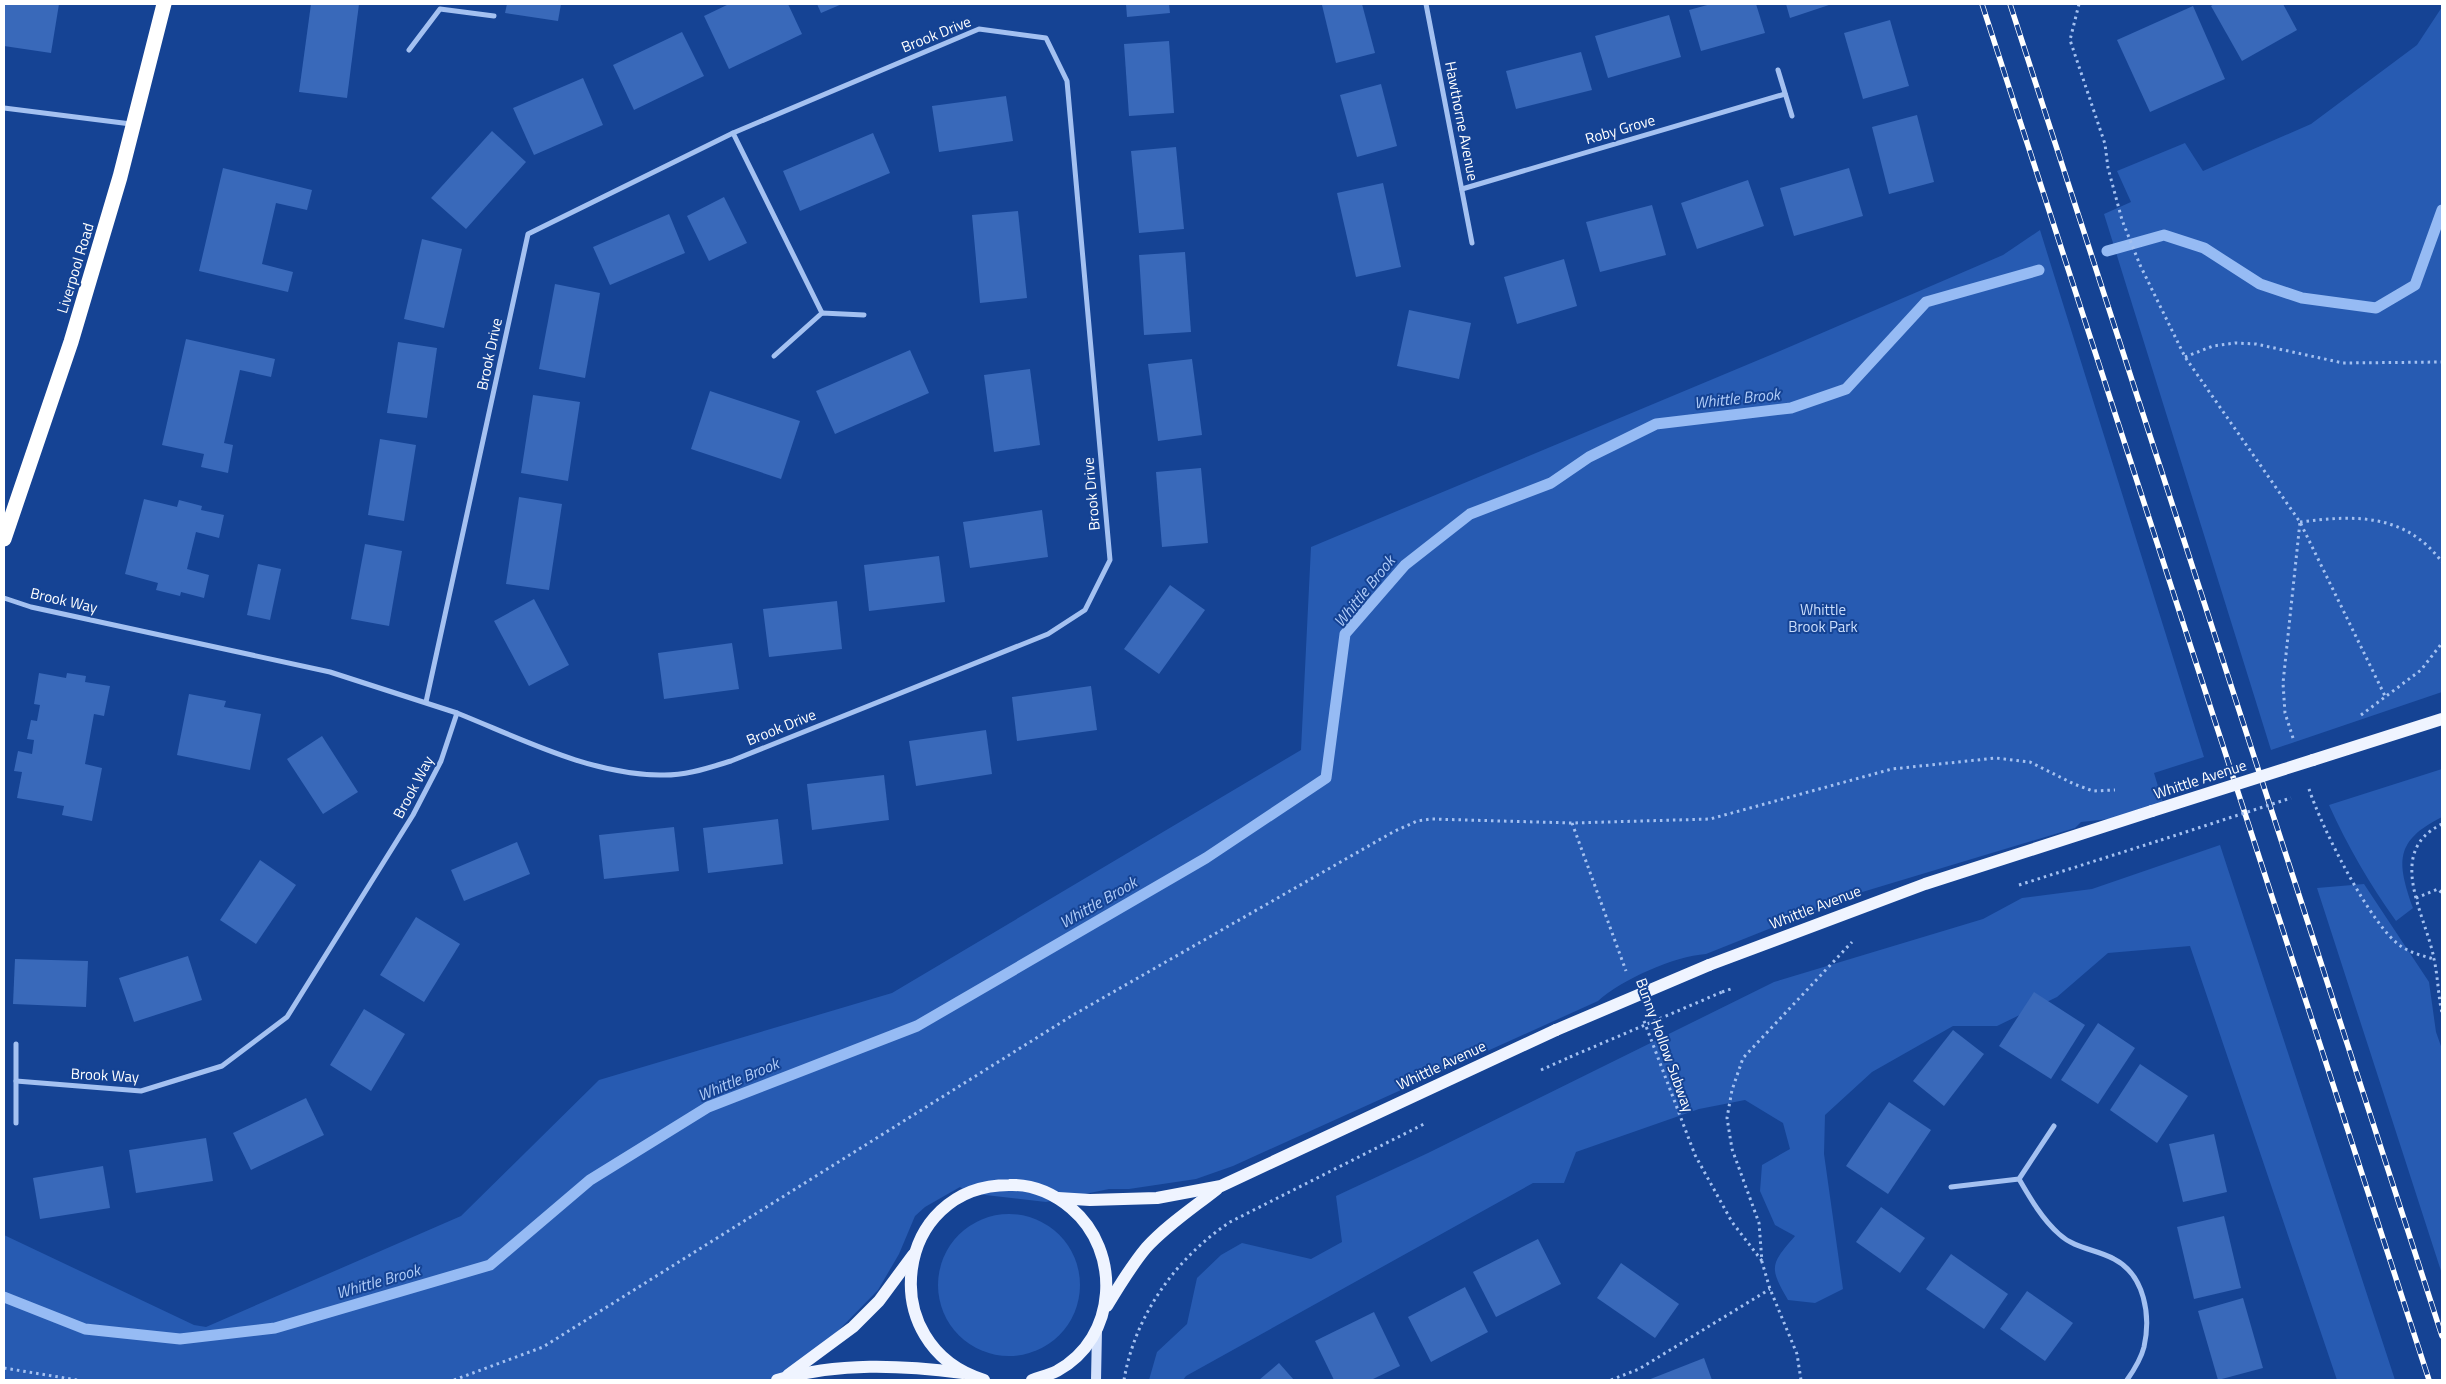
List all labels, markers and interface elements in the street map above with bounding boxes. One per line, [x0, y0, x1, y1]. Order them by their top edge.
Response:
street label: Brook Drive [898, 10, 974, 58]
street label: Hawthorne Avenue [1439, 59, 1485, 183]
street label: Roby Grove [1582, 108, 1658, 150]
street label: Liverpool Road [50, 220, 100, 316]
street label: Brook Drive [470, 316, 508, 392]
water label: Whittle Brook [1693, 381, 1783, 414]
street label: Brook Drive [1076, 456, 1106, 532]
water label: Whittle Brook [1328, 549, 1402, 632]
street label: Brook Way [28, 581, 100, 619]
park label: Whittle Brook Park [1788, 598, 1858, 638]
street label: Brook Drive [743, 703, 819, 751]
street label: Brook Way [387, 751, 439, 823]
street label: Whittle Avenue [2151, 753, 2249, 805]
water label: Whittle Brook [1055, 869, 1143, 934]
street label: Whittle Avenue [1766, 879, 1864, 935]
street label: Bunny Hollow Subway [1630, 975, 1700, 1115]
street label: Whittle Avenue [1392, 1034, 1490, 1096]
water label: Whittle Brook [694, 1050, 784, 1107]
street label: Brook Way [70, 1062, 140, 1088]
water label: Whittle Brook [333, 1257, 424, 1304]

